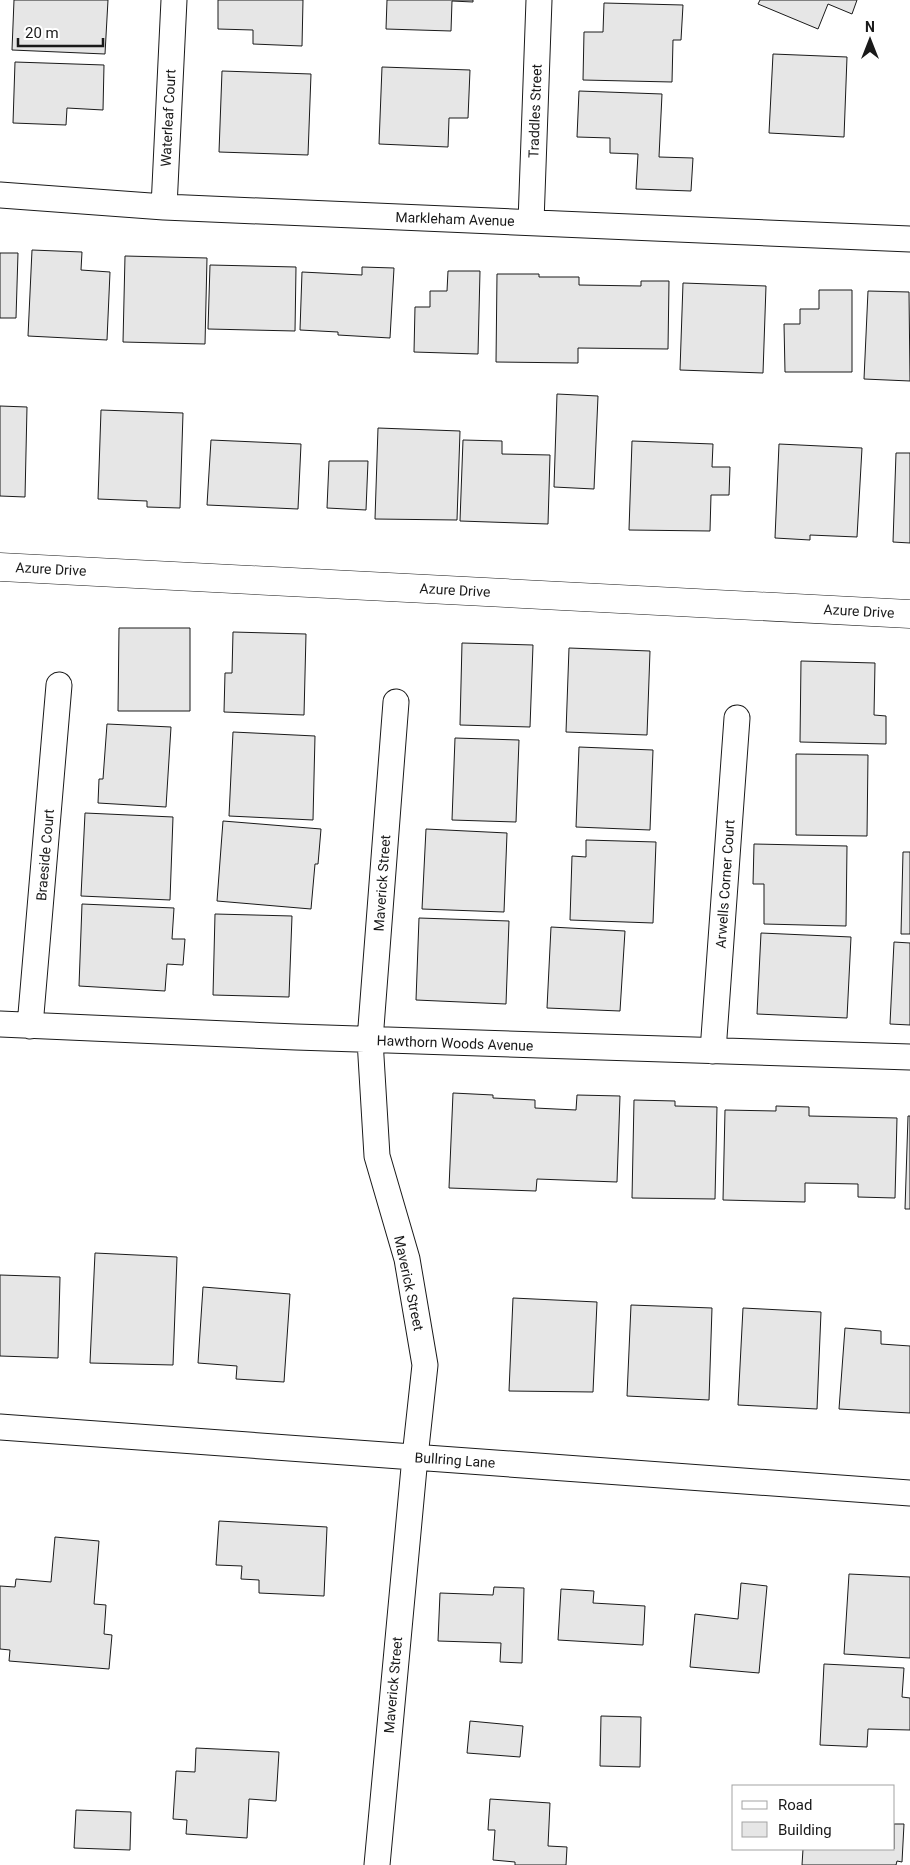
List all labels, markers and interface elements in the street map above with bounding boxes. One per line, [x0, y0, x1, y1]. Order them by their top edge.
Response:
scale bar [18, 15, 102, 47]
north arrow [845, 15, 895, 65]
text: N [865, 19, 875, 35]
text: 20 m [25, 24, 59, 42]
street label: Traddles Street [525, 63, 545, 158]
street label: Waterleaf Court [157, 68, 179, 167]
street label: Markleham Avenue [395, 209, 515, 229]
street label: Azure Drive [15, 559, 87, 579]
street label: Azure Drive [419, 580, 491, 600]
street label: Azure Drive [823, 601, 895, 621]
street label: Braeside Court [33, 808, 57, 902]
street label: Arwells Corner Court [713, 819, 738, 949]
street label: Maverick Street [371, 834, 393, 932]
street label: Hawthorn Woods Avenue [376, 1032, 534, 1054]
street label: Maverick Street [391, 1234, 427, 1332]
street label: Bullring Lane [414, 1449, 496, 1471]
street label: Maverick Street [381, 1636, 405, 1734]
legend [732, 1785, 895, 1850]
text: Road [778, 1796, 812, 1814]
text: Building [778, 1821, 832, 1839]

